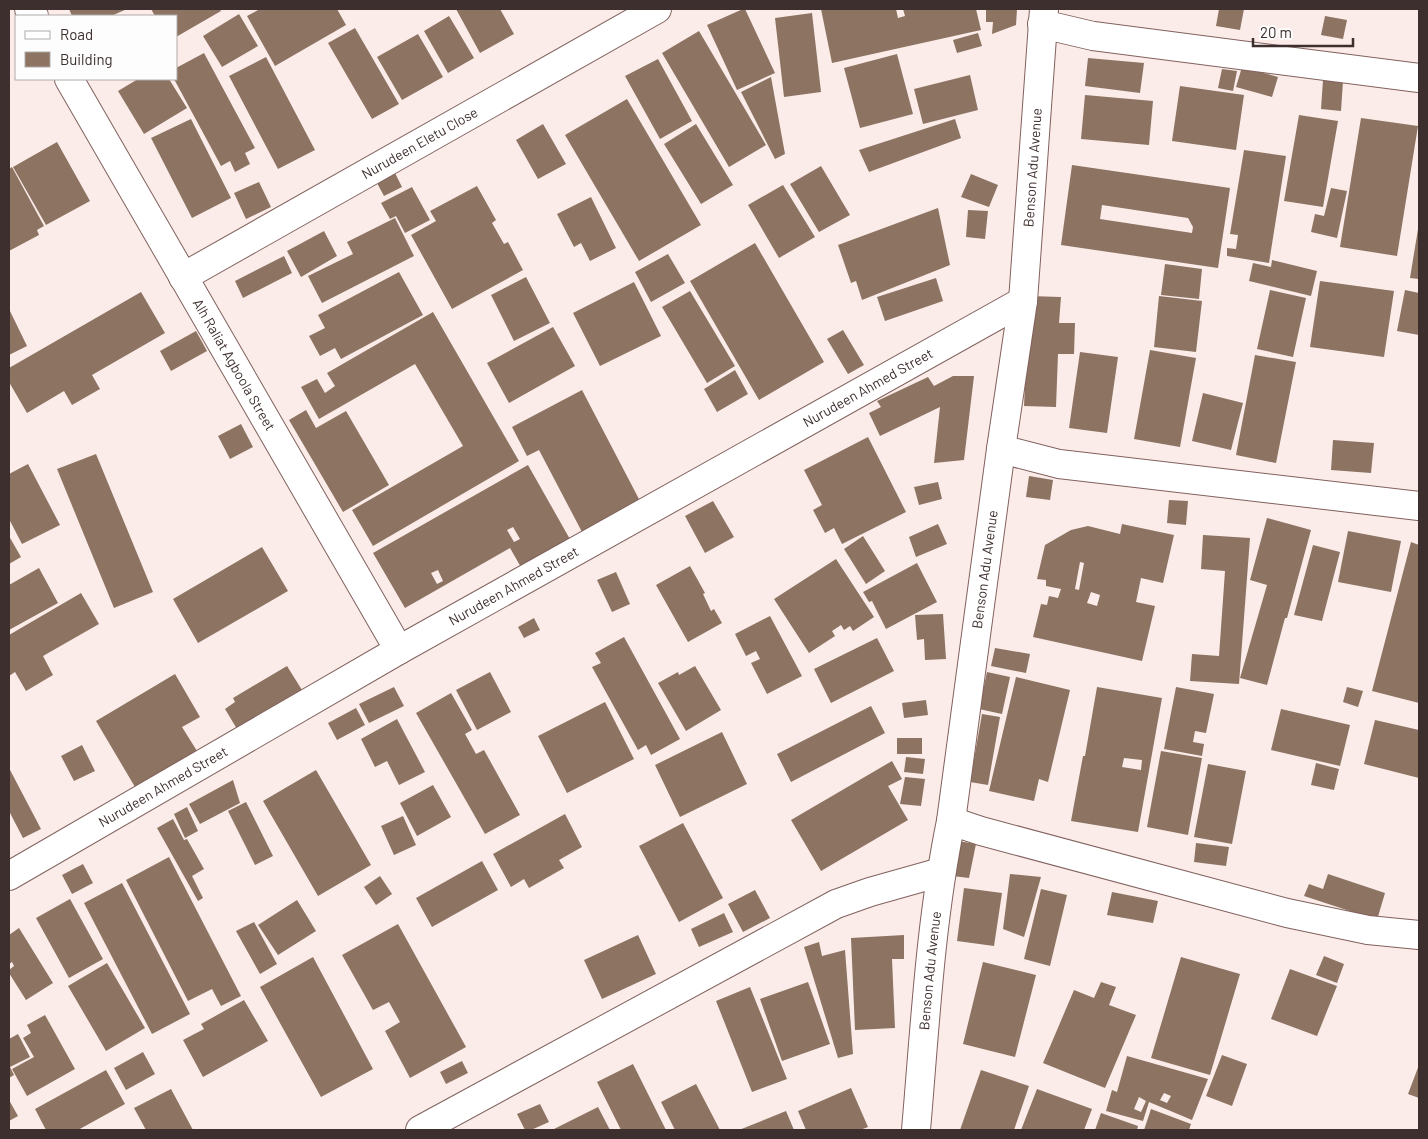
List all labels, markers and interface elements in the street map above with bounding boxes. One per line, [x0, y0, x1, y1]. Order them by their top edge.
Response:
legend [15, 15, 178, 80]
scale bar [1253, 15, 1353, 47]
text: 20 m [1260, 23, 1292, 41]
text: Road [60, 25, 93, 43]
text: Building [60, 50, 113, 68]
street label: Nurudeen Eletu Close [358, 103, 481, 182]
street label: Benson Adu Avenue [1019, 107, 1045, 228]
street label: Alh Raliat Agboola Street [190, 295, 279, 434]
street label: Nurudeen Ahmed Street [800, 344, 936, 430]
street label: Benson Adu Avenue [968, 509, 1001, 630]
street label: Nurudeen Ahmed Street [445, 542, 581, 629]
street label: Nurudeen Ahmed Street [95, 742, 230, 830]
street label: Benson Adu Avenue [915, 910, 944, 1031]

